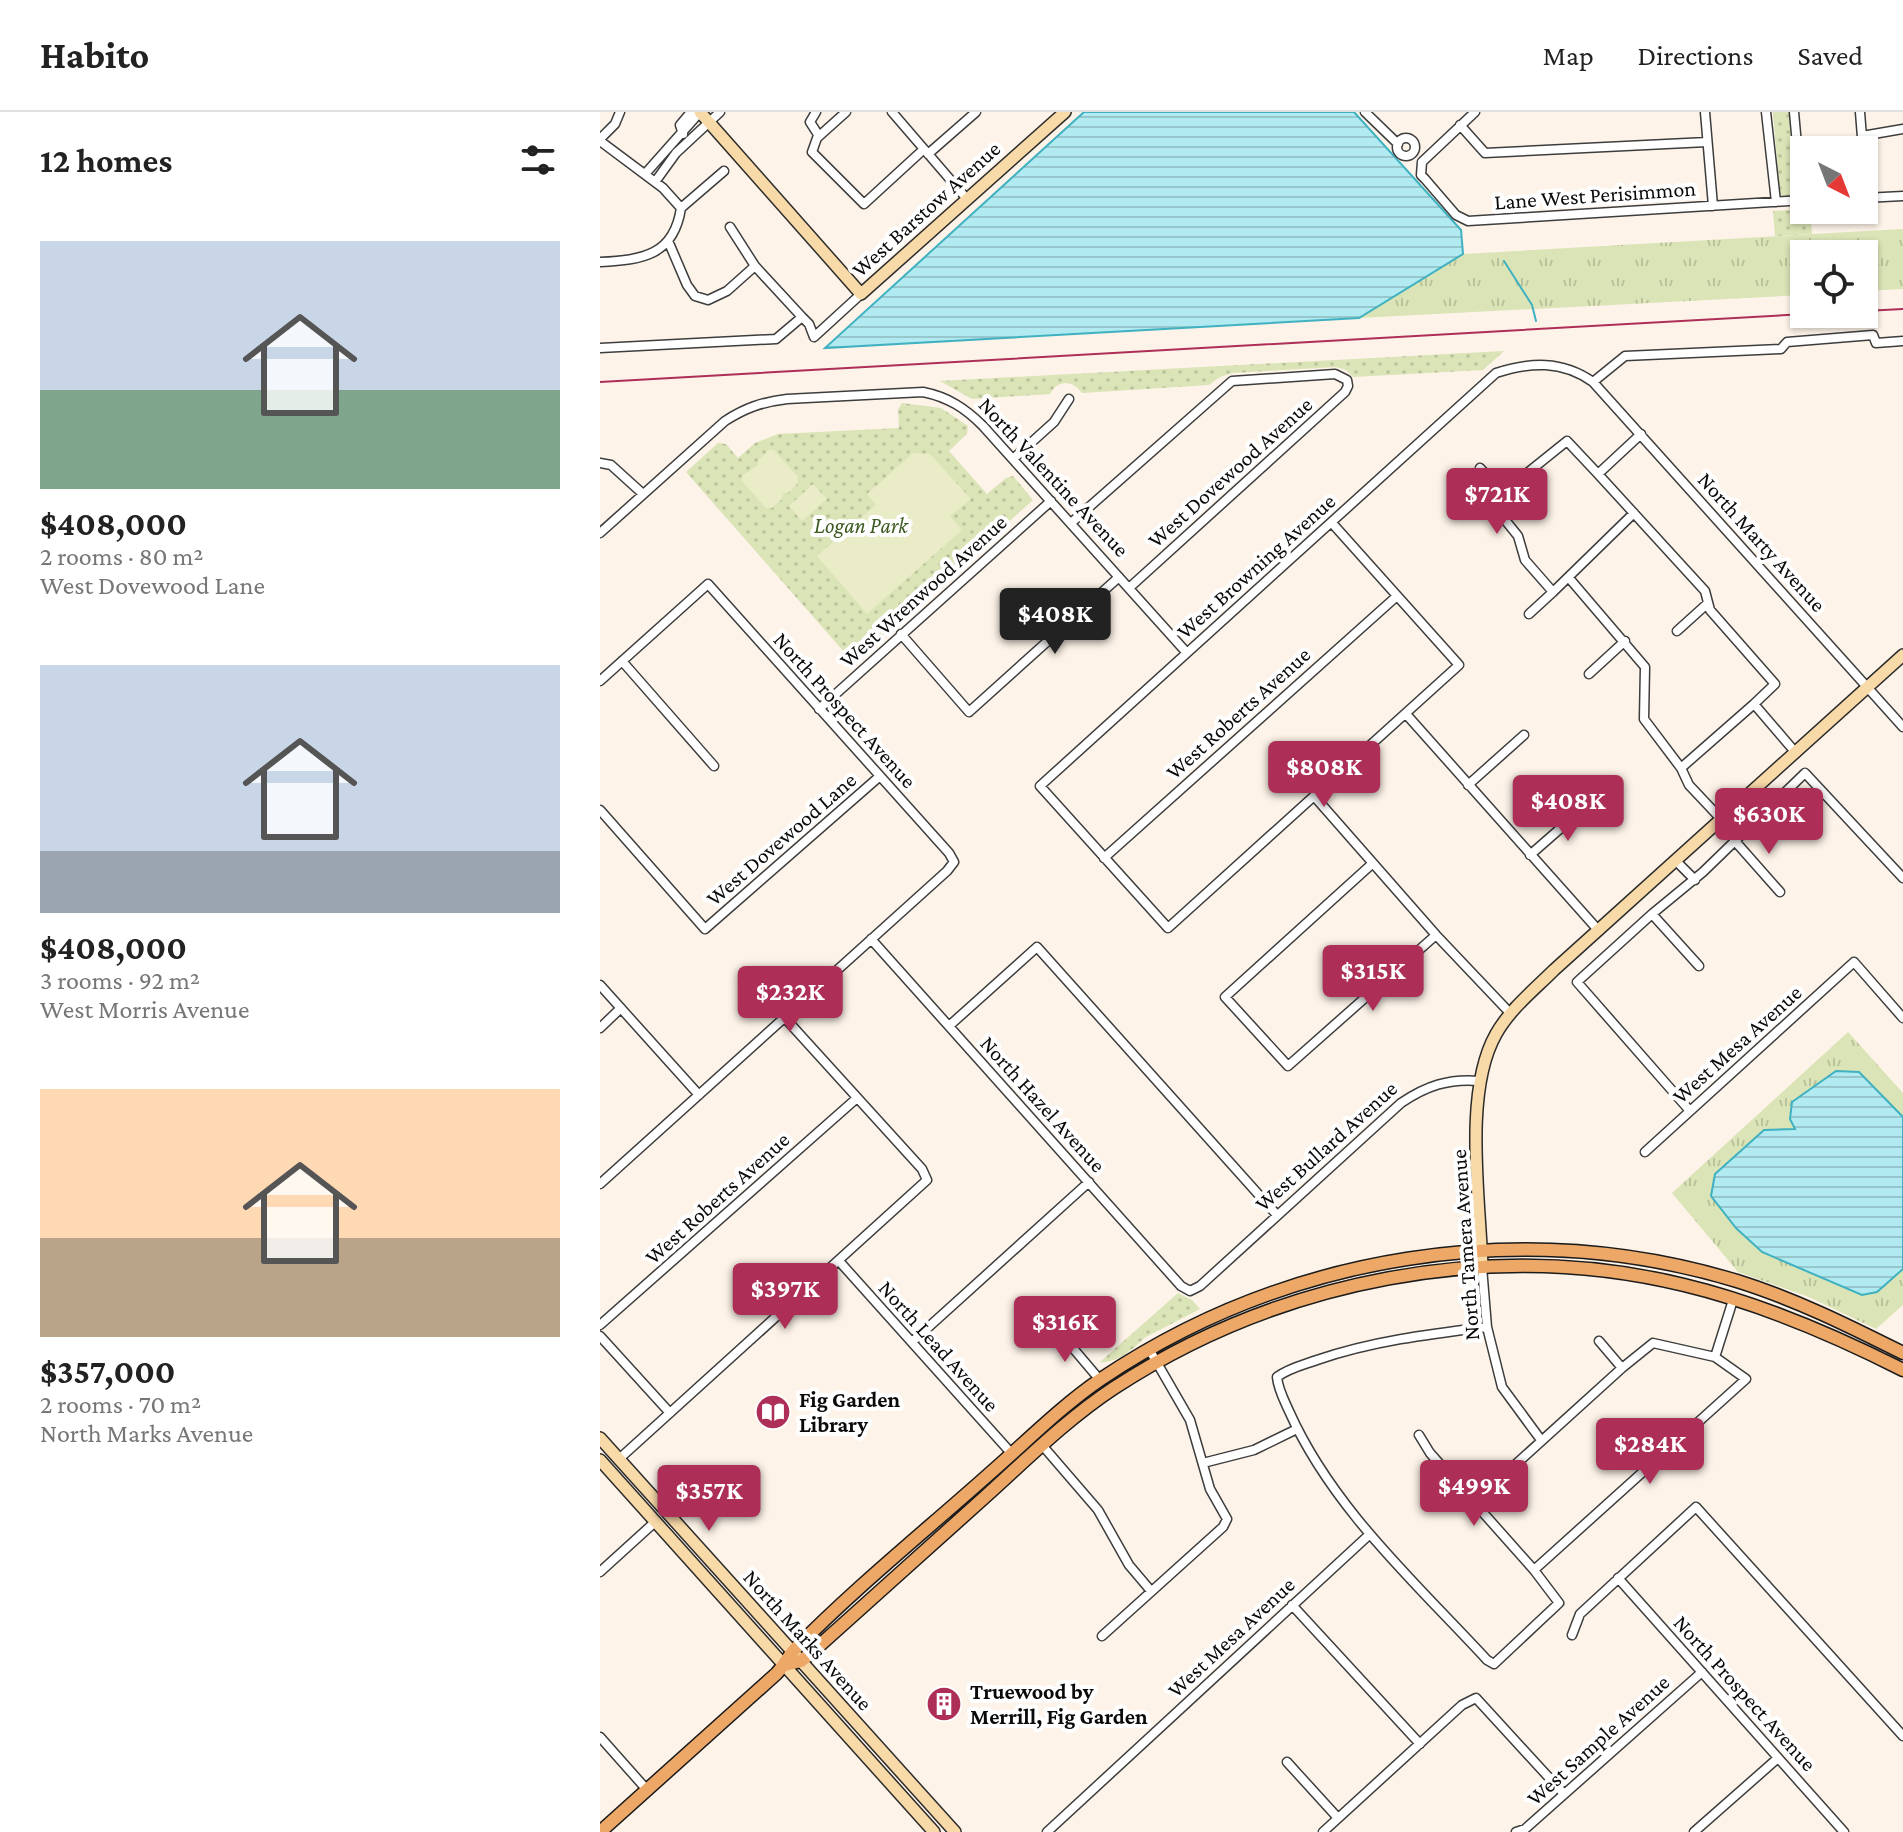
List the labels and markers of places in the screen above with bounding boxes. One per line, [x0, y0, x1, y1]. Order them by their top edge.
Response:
pin: $721K [1441, 468, 1553, 536]
pin: $408K [999, 588, 1111, 656]
pin: $808K [1268, 741, 1380, 809]
pin: $408K [1512, 775, 1624, 843]
pin: $630K [1713, 788, 1825, 856]
pin: $315K [1317, 945, 1429, 1013]
pin: $232K [734, 966, 846, 1034]
pin: $397K [729, 1263, 841, 1331]
pin: $316K [1009, 1296, 1121, 1364]
place label: Fig Garden Library [799, 1387, 900, 1437]
library icon: Fig Garden Library [754, 1393, 792, 1431]
pin: $284K [1594, 1418, 1706, 1486]
pin: $499K [1418, 1460, 1530, 1528]
pin: $357K [653, 1465, 765, 1533]
place label: Truewood by Merrill, Fig Garden [970, 1679, 1148, 1729]
building icon: Truewood by Merrill, Fig Garden [925, 1685, 963, 1723]

